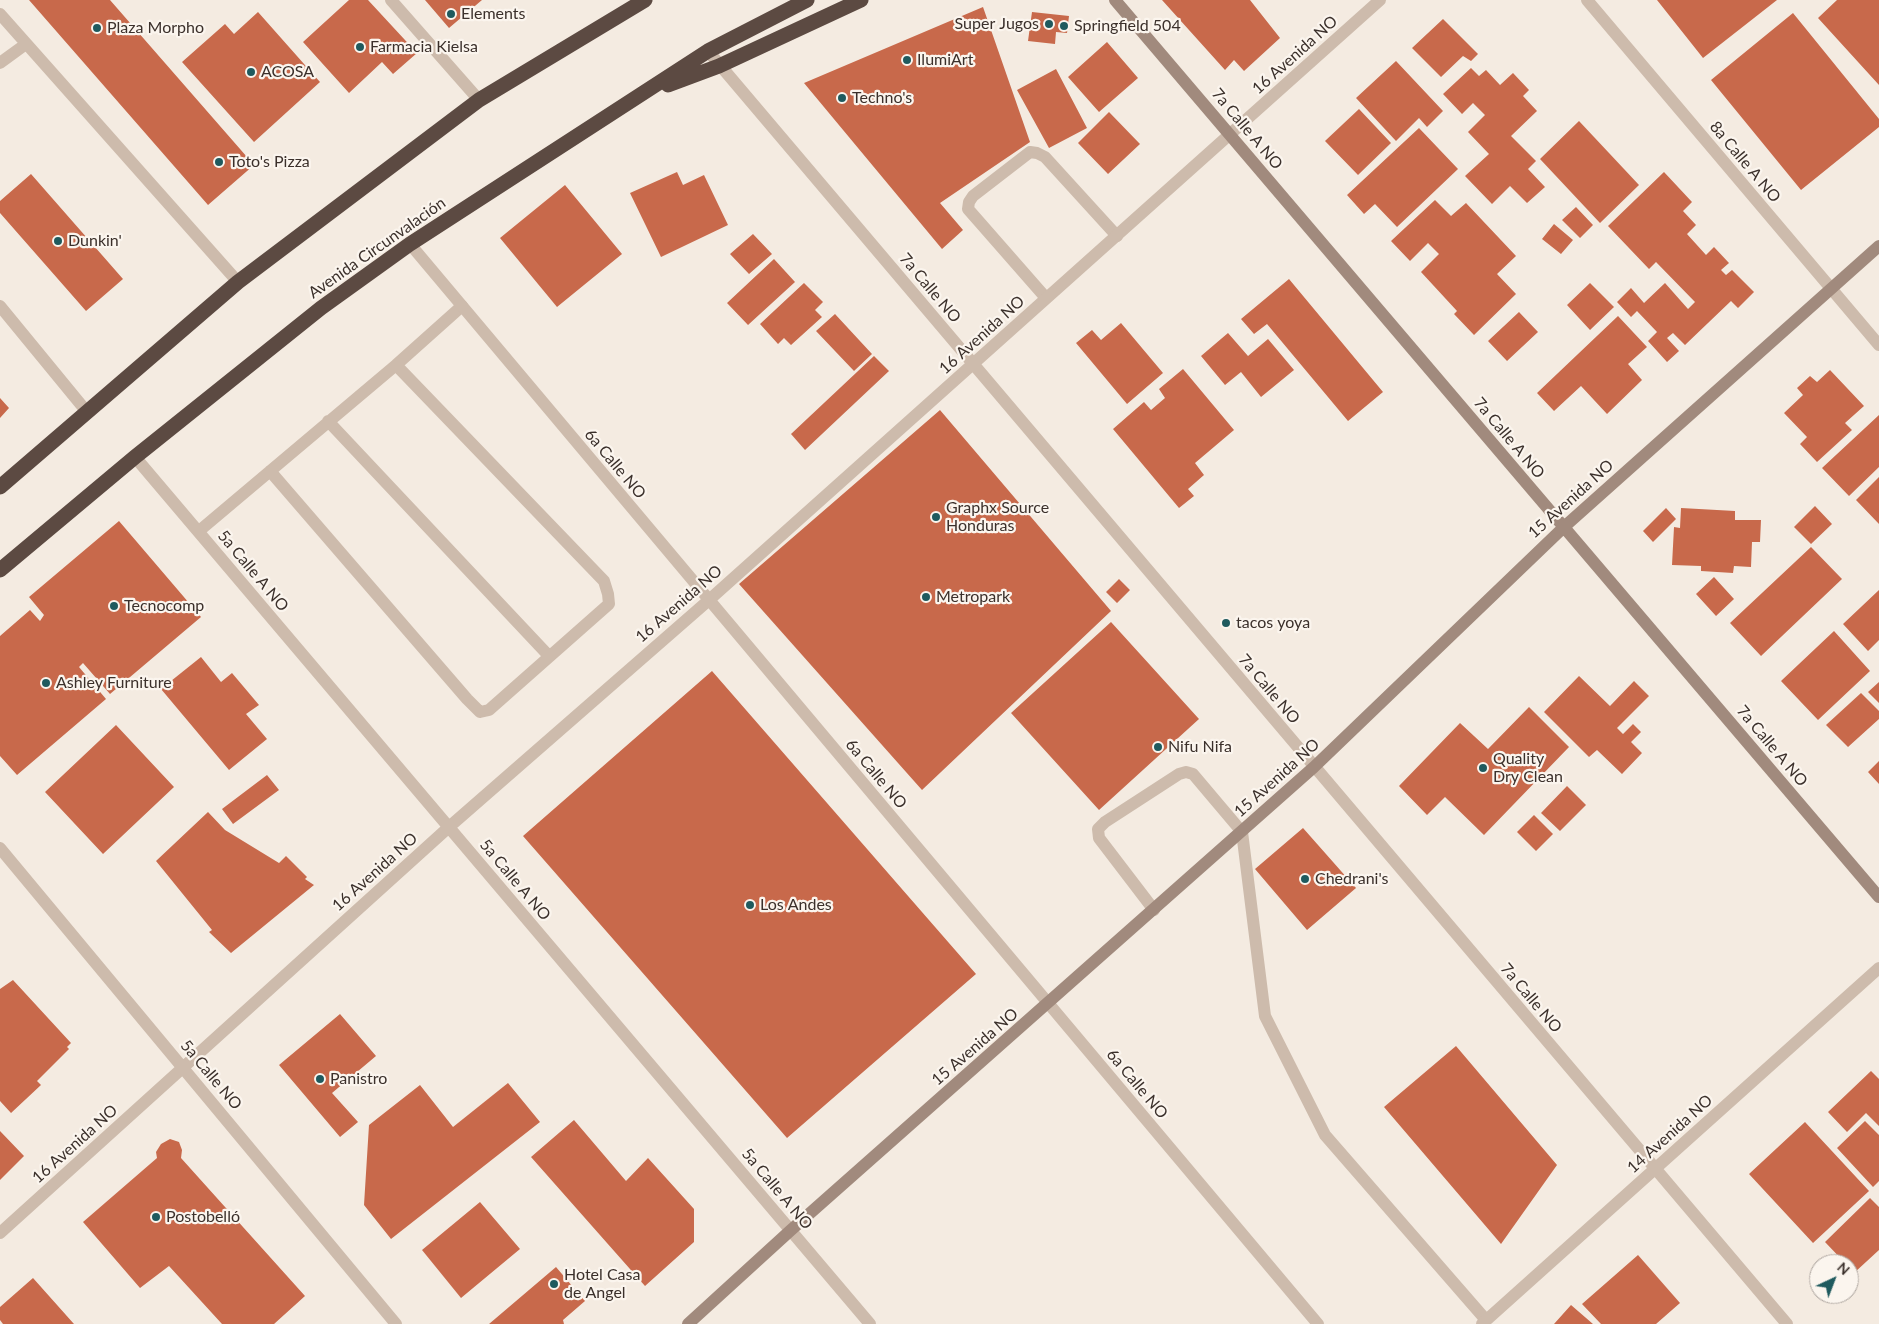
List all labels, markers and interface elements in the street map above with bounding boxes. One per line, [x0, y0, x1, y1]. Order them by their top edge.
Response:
place label: Elements [461, 4, 525, 24]
marker: Elements [445, 8, 457, 20]
street label: 16 Avenida NO [1248, 12, 1342, 98]
place label: Super Jugos [955, 14, 1039, 34]
place label: Springfield 504 [1074, 16, 1181, 36]
place label: Plaza Morpho [107, 18, 204, 38]
marker: Super Jugos [1043, 18, 1055, 30]
marker: Springfield 504 [1058, 20, 1070, 32]
marker: Plaza Morpho [91, 22, 103, 34]
place label: Farmacia Kielsa [370, 37, 478, 57]
marker: Farmacia Kielsa [354, 41, 366, 53]
place label: IlumiArt [917, 50, 973, 70]
marker: IlumiArt [901, 54, 913, 66]
place label: ACOSA [261, 62, 314, 82]
marker: ACOSA [245, 66, 257, 78]
street label: 7a Calle A NO [1208, 85, 1286, 173]
place label: Techno's [852, 88, 912, 108]
marker: Techno's [836, 92, 848, 104]
street label: 8a Calle A NO [1706, 118, 1784, 206]
place label: Toto's Pizza [229, 152, 310, 172]
marker: Toto's Pizza [213, 156, 225, 168]
street label: Avenida Circunvalación [305, 193, 449, 303]
place label: Dunkin' [68, 231, 122, 251]
marker: Dunkin' [52, 235, 64, 247]
street label: 7a Calle NO [895, 249, 965, 327]
street label: 16 Avenida NO [935, 292, 1029, 378]
street label: 7a Calle A NO [1470, 394, 1548, 482]
street label: 6a Calle NO [580, 425, 650, 503]
street label: 15 Avenida NO [1524, 456, 1618, 542]
place label: Graphx Source Honduras [946, 498, 1049, 536]
marker: Graphx Source Honduras [930, 511, 942, 523]
street label: 5a Calle A NO [214, 527, 292, 615]
street label: 16 Avenida NO [632, 561, 726, 647]
place label: Metropark [936, 587, 1010, 607]
marker: Metropark [920, 591, 932, 603]
place label: Tecnocomp [124, 596, 204, 616]
marker: Tecnocomp [108, 600, 120, 612]
place label: tacos yoya [1236, 613, 1310, 633]
marker: tacos yoya [1220, 617, 1232, 629]
street label: 7a Calle NO [1234, 650, 1304, 728]
place label: Ashley Furniture [56, 673, 172, 693]
marker: Ashley Furniture [40, 677, 52, 689]
street label: 7a Calle A NO [1733, 702, 1811, 790]
street label: 6a Calle NO [841, 735, 911, 813]
street label: 15 Avenida NO [1230, 735, 1324, 821]
place label: Nifu Nifa [1168, 737, 1232, 757]
marker: Nifu Nifa [1152, 741, 1164, 753]
place label: Quality Dry Clean [1493, 749, 1563, 787]
marker: Quality Dry Clean [1477, 762, 1489, 774]
street label: 16 Avenida NO [328, 829, 422, 915]
street label: 5a Calle A NO [476, 836, 554, 924]
place label: Chedrani's [1315, 869, 1388, 889]
marker: Chedrani's [1299, 873, 1311, 885]
place label: Los Andes [760, 895, 832, 915]
marker: Los Andes [744, 899, 756, 911]
street label: 7a Calle NO [1496, 959, 1566, 1037]
street label: 15 Avenida NO [928, 1004, 1022, 1090]
street label: 5a Calle NO [176, 1036, 246, 1114]
street label: 6a Calle NO [1102, 1045, 1172, 1123]
place label: Panistro [330, 1069, 387, 1089]
marker: Panistro [314, 1073, 326, 1085]
street label: 14 Avenida NO [1623, 1091, 1717, 1177]
street label: 16 Avenida NO [28, 1101, 122, 1187]
street label: 5a Calle A NO [738, 1145, 816, 1233]
place label: Postobelló [166, 1207, 240, 1227]
marker: Postobelló [150, 1211, 162, 1223]
north arrow [1809, 1254, 1859, 1304]
text: N [1834, 1258, 1854, 1278]
place label: Hotel Casa de Angel [564, 1265, 640, 1303]
marker: Hotel Casa de Angel [548, 1278, 560, 1290]

